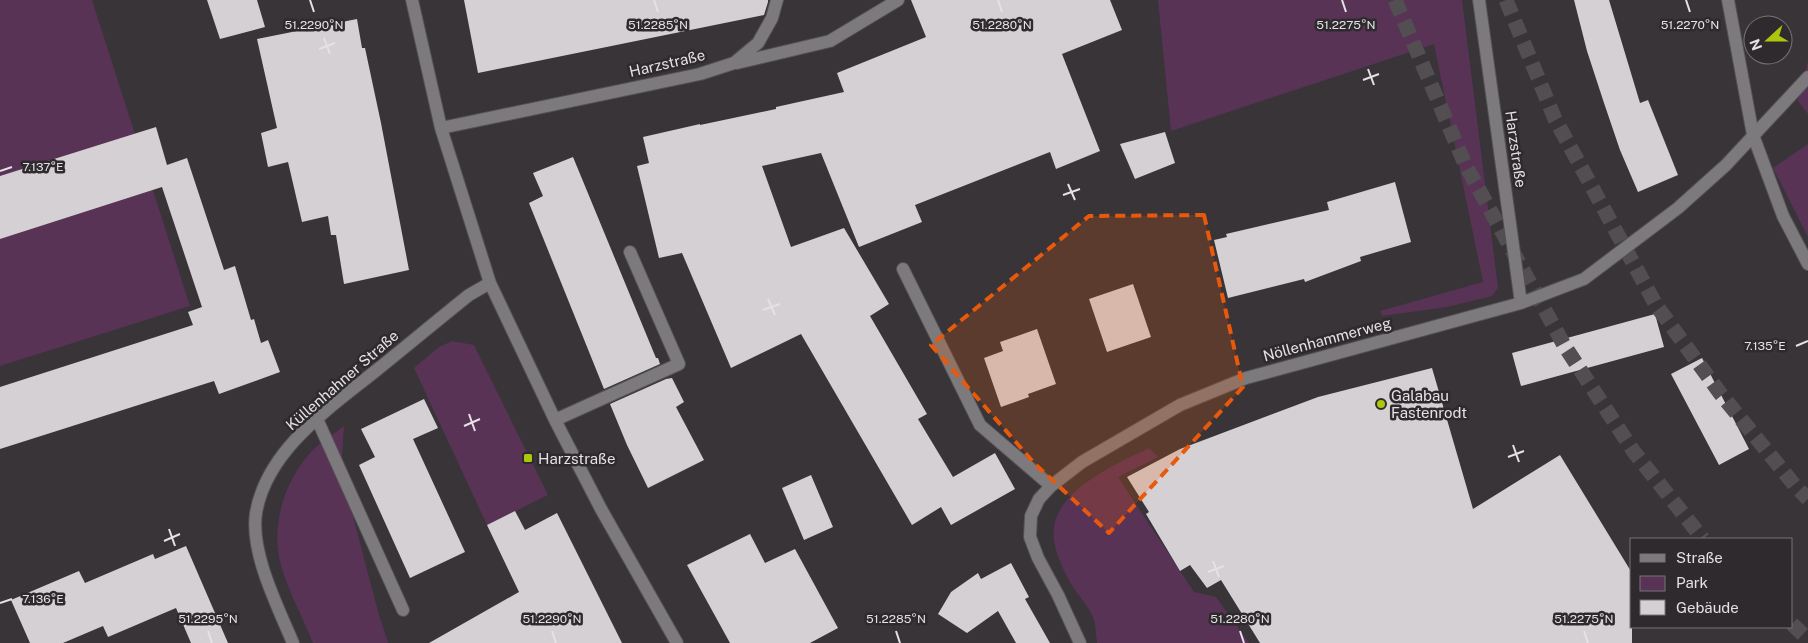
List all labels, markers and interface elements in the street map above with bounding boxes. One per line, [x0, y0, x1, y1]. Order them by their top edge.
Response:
north arrow [1743, 15, 1793, 65]
text: 51.2290°N [284, 18, 344, 32]
text: 51.2285°N [628, 18, 688, 32]
text: 51.2280°N [972, 18, 1032, 32]
text: 51.2275°N [1316, 18, 1376, 32]
text: 51.2270°N [1661, 18, 1719, 32]
text: N [1746, 37, 1765, 53]
street label: Harzstraße [627, 46, 707, 80]
street label: Harzstraße [1502, 109, 1530, 189]
text: 7.137°E [23, 160, 63, 174]
street label: Nöllenhammerweg [1261, 314, 1393, 364]
street label: Küllenhahner Straße [282, 327, 402, 433]
text: 7.135°E [1744, 339, 1786, 353]
place label: Galabau Fastenrodt [1391, 387, 1467, 421]
marker: Galabau Fastenrodt [1375, 398, 1387, 410]
place label: Harzstraße [538, 450, 615, 467]
marker: Harzstraße [522, 452, 534, 464]
legend [1630, 538, 1793, 628]
text: Straße [1676, 549, 1723, 566]
text: Park [1676, 574, 1708, 591]
text: 7.136°E [22, 592, 64, 606]
text: Gebäude [1676, 599, 1739, 616]
text: 51.2295°N [178, 612, 238, 626]
text: 51.2290°N [522, 612, 582, 626]
text: 51.2285°N [866, 612, 926, 626]
text: 51.2280°N [1210, 612, 1270, 626]
text: 51.2275°N [1554, 612, 1614, 626]

